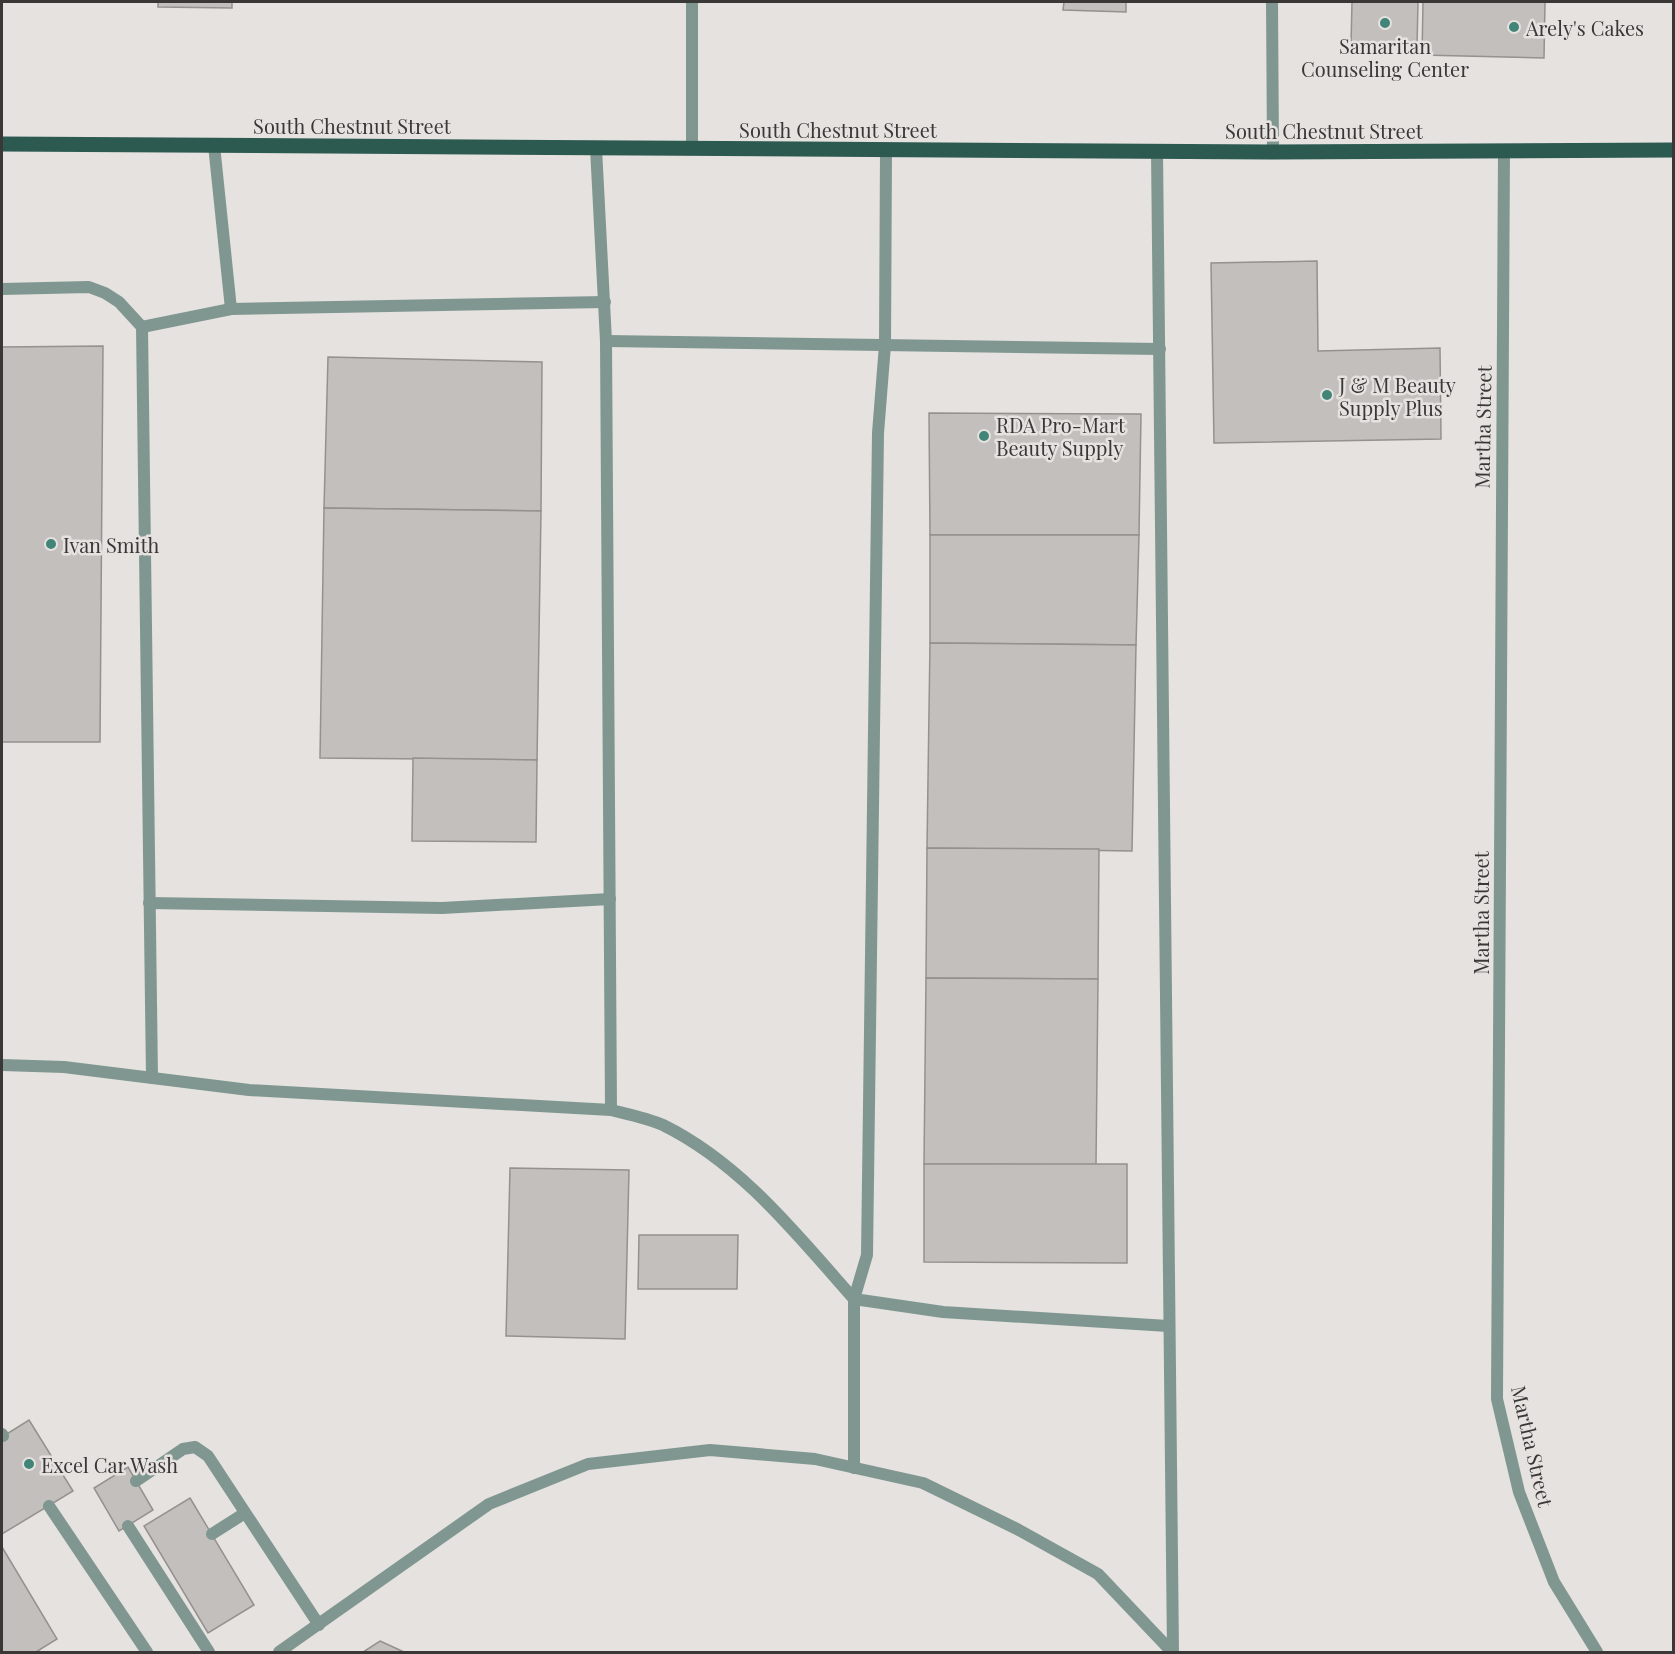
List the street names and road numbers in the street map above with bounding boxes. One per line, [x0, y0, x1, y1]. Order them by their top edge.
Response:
street label: South Chestnut Street [253, 112, 452, 139]
street label: South Chestnut Street [739, 116, 938, 143]
street label: South Chestnut Street [1225, 117, 1424, 144]
street label: Martha Street [1467, 364, 1497, 489]
street label: Martha Street [1467, 850, 1494, 975]
street label: Martha Street [1506, 1383, 1560, 1510]

